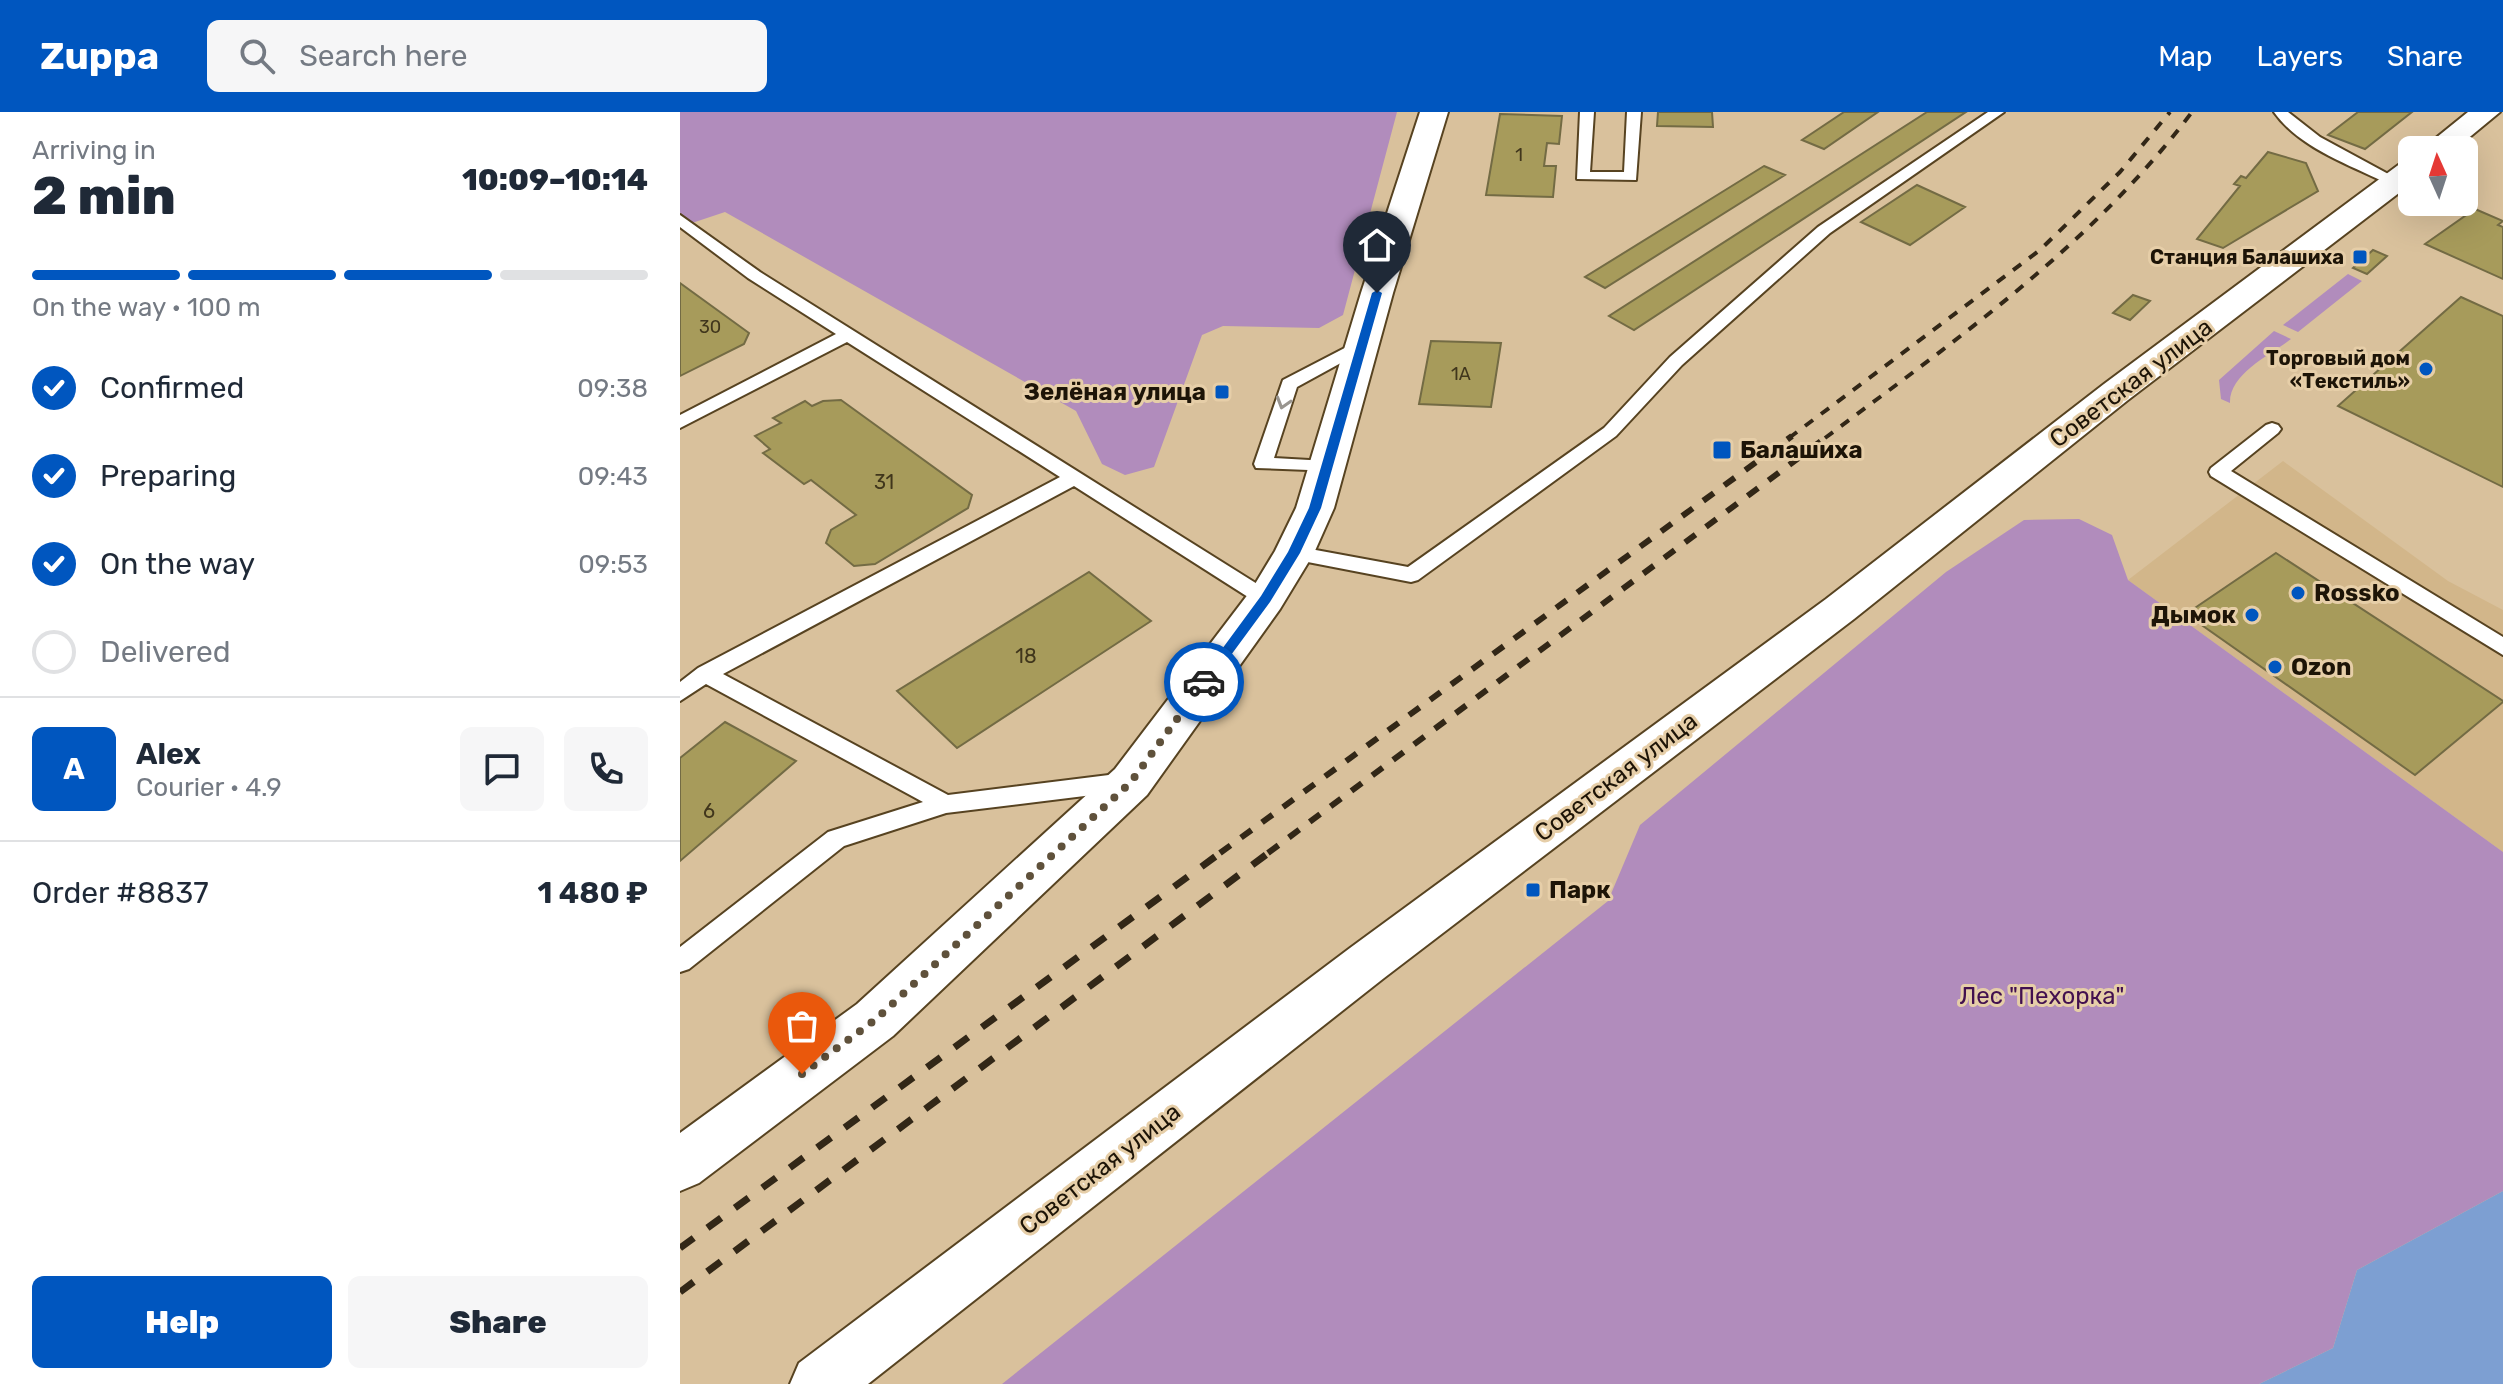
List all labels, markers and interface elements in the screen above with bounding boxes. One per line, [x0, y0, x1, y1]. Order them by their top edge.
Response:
search box [207, 20, 767, 92]
text: Zuppa [40, 33, 159, 79]
icon: search [235, 34, 279, 78]
text: Search here [299, 38, 467, 74]
text: Map [2158, 40, 2213, 73]
text: Layers [2257, 40, 2343, 73]
text: Share [2387, 40, 2463, 73]
text: Arriving in [32, 135, 156, 166]
north arrow [2398, 136, 2478, 216]
map controls [2398, 136, 2478, 216]
house number: 1 [1515, 144, 1523, 166]
text: 10:09–10:14 [462, 162, 648, 198]
text: 2 min [32, 165, 176, 227]
pin [1343, 211, 1411, 293]
icon: home [1355, 223, 1399, 267]
place label: Станция Балашиха [2150, 245, 2344, 269]
marker: Станция Балашиха [2351, 248, 2369, 266]
text: On the way · 100 m [32, 292, 261, 323]
street label: Советская улица [2044, 313, 2218, 453]
house number: 30 [699, 316, 721, 338]
place label: Торговый дом «Текстиль» [2266, 346, 2410, 393]
marker: Торговый дом «Текстиль» [2417, 360, 2435, 378]
house number: 1А [1451, 363, 1471, 385]
icon: check [32, 366, 76, 410]
text: Confirmed [100, 370, 244, 406]
text: 09:38 [577, 373, 648, 404]
place label: Зелёная улица [1024, 378, 1206, 406]
marker: Зелёная улица [1213, 383, 1231, 401]
one-way arrow [1276, 395, 1292, 409]
place label: Балашиха [1740, 436, 1863, 464]
marker: Балашиха [1711, 439, 1733, 461]
icon: check [32, 454, 76, 498]
text: Preparing [100, 458, 236, 494]
text: 09:43 [578, 461, 648, 492]
house number: 31 [874, 470, 894, 494]
icon: check [32, 542, 76, 586]
text: On the way [100, 546, 255, 582]
text: 09:53 [578, 549, 648, 580]
place label: Rossko [2314, 579, 2400, 607]
marker: Rossko [2289, 584, 2307, 602]
place label: Дымок [2151, 601, 2236, 629]
marker: Дымок [2243, 606, 2261, 624]
text: Delivered [100, 634, 231, 670]
courier [1164, 642, 1244, 722]
house number: 18 [1015, 644, 1037, 668]
place label: Ozon [2291, 653, 2351, 681]
marker: Ozon [2266, 658, 2284, 676]
icon: car [1182, 660, 1226, 704]
street label: Советская улица [1529, 707, 1703, 847]
button: chat [460, 727, 544, 811]
button: phone [564, 727, 648, 811]
text: Alex [136, 736, 201, 772]
text: A [63, 751, 85, 787]
text: Courier · 4.9 [136, 772, 282, 803]
house number: 6 [703, 799, 715, 823]
text: Order #8837 [32, 875, 209, 911]
text: 1 480 ₽ [537, 875, 648, 911]
place label: Парк [1549, 876, 1611, 904]
marker: Парк [1524, 881, 1542, 899]
park label: Лес "Пехорка" [1959, 982, 2125, 1010]
pin [768, 992, 836, 1074]
icon: bag [780, 1004, 824, 1048]
street label: Советская улица [1014, 1098, 1186, 1240]
button: Help [32, 1276, 332, 1368]
button: Share [348, 1276, 648, 1368]

